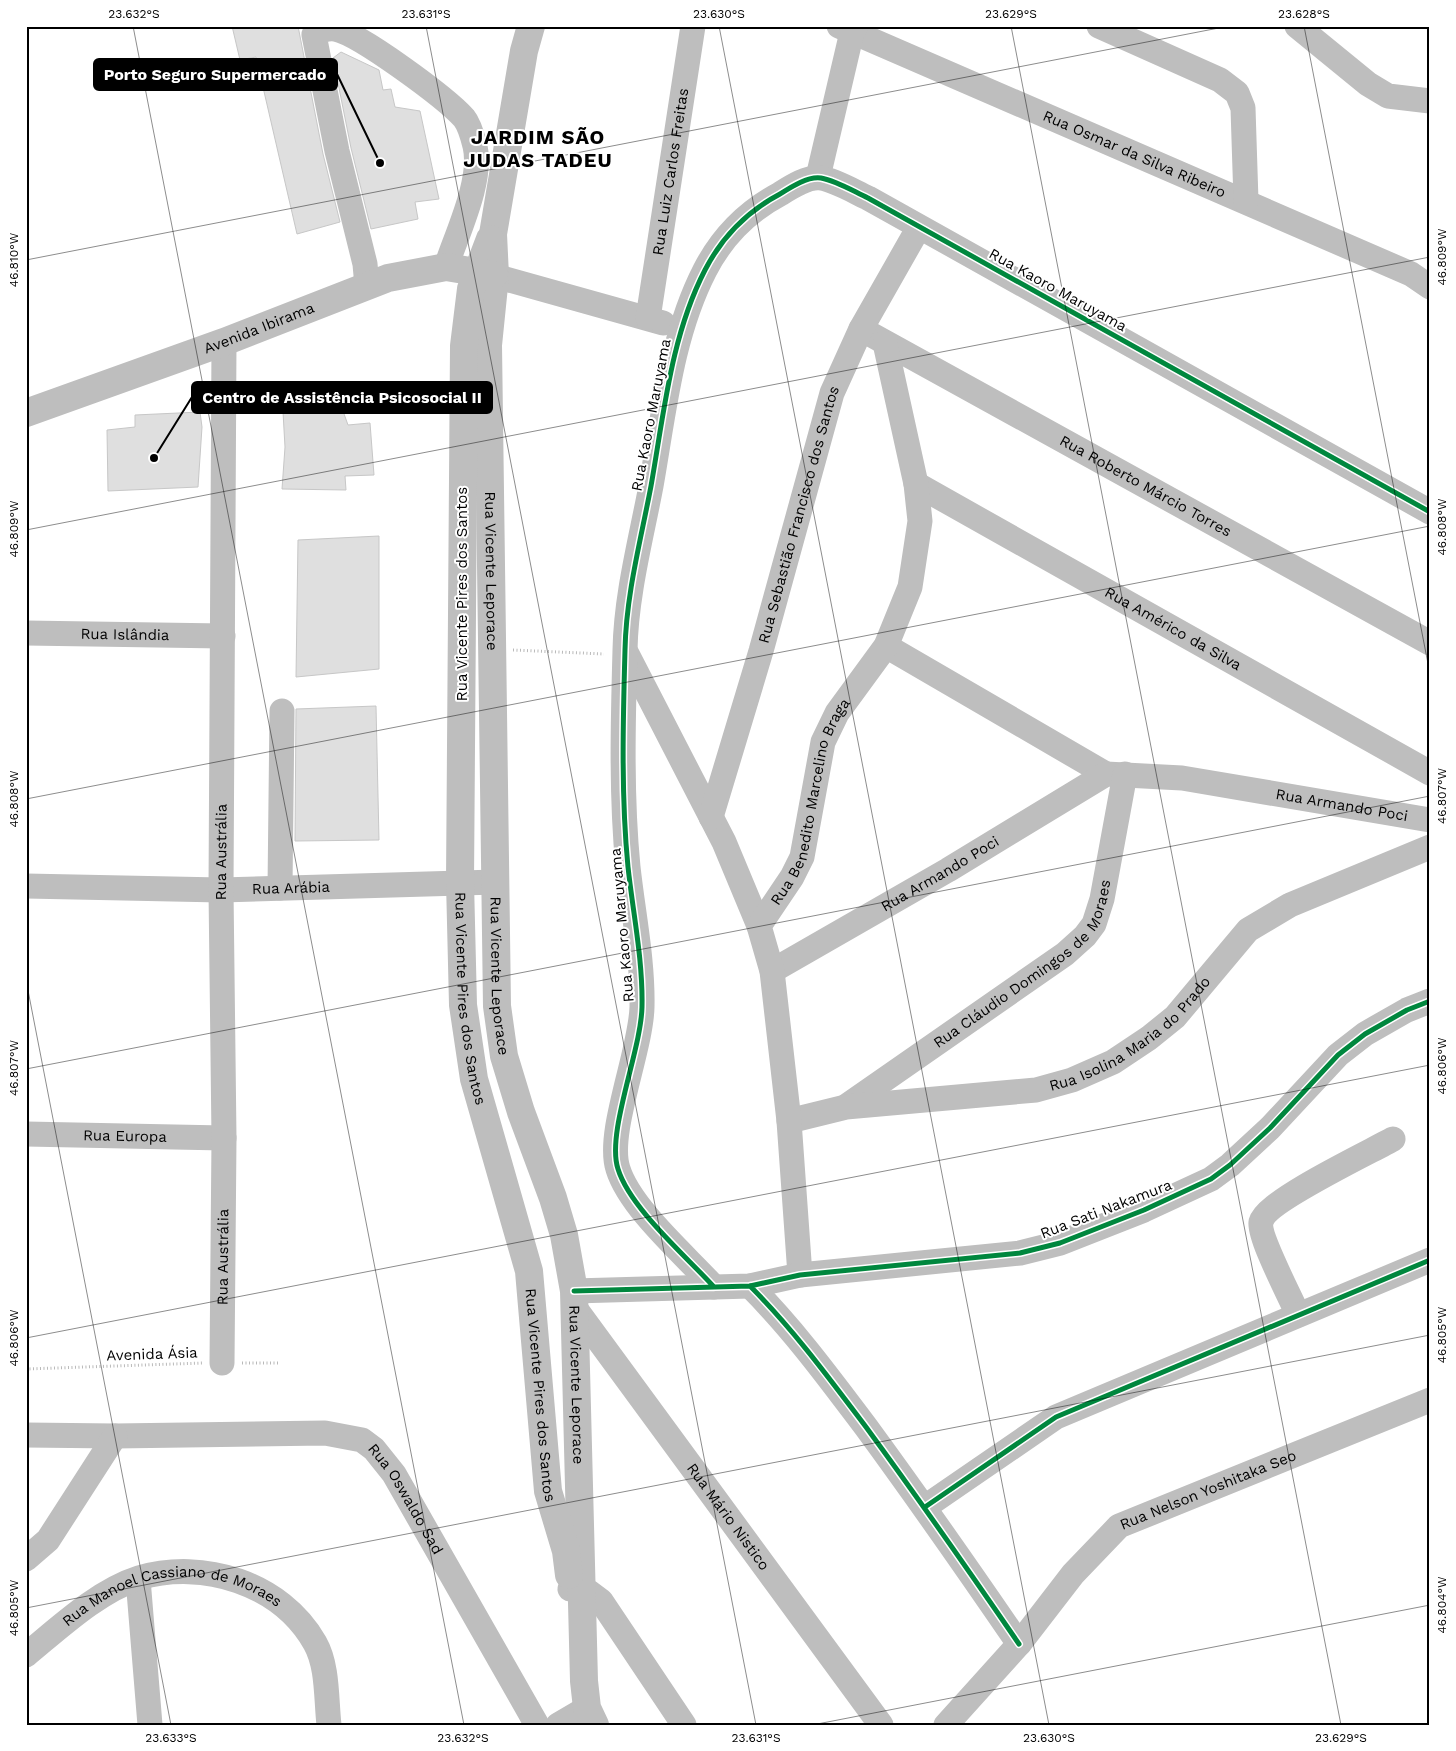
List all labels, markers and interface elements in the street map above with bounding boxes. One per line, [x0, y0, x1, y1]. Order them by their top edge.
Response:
text: 23.632°S [108, 7, 160, 21]
text: 23.631°S [401, 7, 451, 21]
text: 23.630°S [693, 7, 745, 21]
text: 23.629°S [985, 7, 1037, 21]
text: 23.628°S [1278, 7, 1330, 21]
callout: Porto Seguro Supermercado [94, 59, 337, 90]
text: Porto Seguro Supermercado [104, 65, 327, 84]
street label: Rua Luiz Carlos Freitas [649, 87, 692, 257]
street label: Rua Osmar da Silva Ribeiro [1040, 107, 1229, 202]
district label: JARDIM SÃO JUDAS TADEU [463, 125, 613, 172]
text: 46.809°W [1435, 228, 1449, 286]
text: 46.810°W [7, 232, 21, 287]
street label: Rua Kaoro Maruyama [986, 245, 1131, 336]
street label: Avenida Ibirama [201, 299, 317, 357]
street label: Rua Kaoro Maruyama [627, 337, 675, 493]
callout: Centro de Assistência Psicosocial II [192, 382, 492, 413]
street label: Rua Sebastião Francisco dos Santos [755, 383, 843, 645]
text: Centro de Assistência Psicosocial II [202, 388, 482, 407]
street label: Rua Roberto Márcio Torres [1056, 431, 1235, 541]
street label: Rua Vicente Pires dos Santos [453, 487, 471, 701]
street label: Rua Vicente Leporace [481, 491, 501, 651]
text: 46.808°W [1435, 498, 1449, 556]
text: 46.809°W [7, 500, 21, 558]
street label: Rua Américo da Silva [1102, 583, 1245, 674]
street label: Rua Islândia [80, 625, 170, 644]
street label: Rua Benedito Marcelino Braga [767, 694, 854, 909]
text: 46.807°W [1435, 767, 1449, 824]
text: 46.808°W [7, 770, 21, 828]
street label: Rua Armando Poci [1274, 785, 1409, 825]
street label: Rua Austrália [212, 803, 230, 900]
street label: Rua Armando Poci [878, 832, 1002, 916]
street label: Rua Kaoro Maruyama [606, 847, 638, 1003]
street label: Rua Arábia [252, 878, 331, 898]
street label: Rua Cláudio Domingos de Moraes [930, 878, 1114, 1052]
street label: Rua Vicente Pires dos Santos [451, 892, 490, 1107]
street label: Rua Vicente Leporace [487, 896, 513, 1056]
street label: Rua Isolina Maria do Prado [1047, 973, 1214, 1095]
text: 46.806°W [1435, 1037, 1449, 1095]
text: 46.807°W [7, 1039, 21, 1096]
street label: Rua Europa [83, 1126, 168, 1146]
street label: Rua Sati Nakamura [1038, 1175, 1175, 1242]
street label: Rua Austrália [214, 1208, 232, 1305]
street label: Rua Vicente Pires dos Santos [522, 1287, 560, 1504]
street label: Rua Vicente Leporace [565, 1305, 587, 1464]
text: 46.805°W [1435, 1306, 1449, 1363]
text: 46.806°W [7, 1309, 21, 1367]
street label: Avenida Ásia [106, 1343, 198, 1365]
street label: Rua Oswaldo Sad [364, 1440, 447, 1558]
street label: Rua Nelson Yoshitaka Seo [1117, 1446, 1299, 1534]
street label: Rua Mário Nistico [683, 1460, 773, 1574]
street label: Rua Manoel Cassiano de Moraes [59, 1563, 285, 1630]
text: 46.804°W [1435, 1576, 1449, 1634]
text: 46.805°W [7, 1579, 21, 1636]
text: 23.633°S [145, 1731, 197, 1745]
text: 23.632°S [437, 1731, 489, 1745]
text: 23.631°S [731, 1731, 781, 1745]
text: 23.630°S [1023, 1731, 1075, 1745]
text: 23.629°S [1315, 1731, 1367, 1745]

